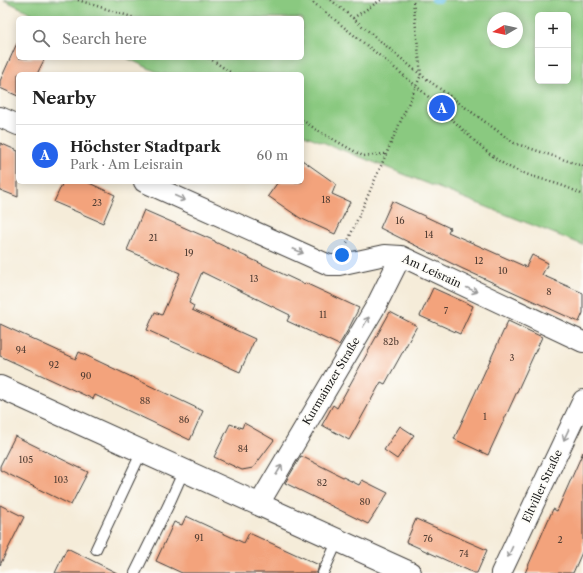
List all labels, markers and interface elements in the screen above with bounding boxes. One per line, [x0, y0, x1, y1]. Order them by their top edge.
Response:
north arrow [487, 12, 523, 48]
map controls [535, 12, 571, 84]
button: + [535, 12, 571, 48]
search box [16, 16, 304, 60]
icon: search [30, 27, 52, 49]
text: Search here [62, 29, 147, 48]
button: − [535, 48, 571, 84]
text: Nearby [32, 88, 96, 108]
pin: A [429, 93, 455, 123]
text: Höchster Stadtpark [70, 137, 221, 156]
text: A [40, 147, 50, 163]
text: 60 m [257, 147, 288, 163]
text: Park · Am Leisrain [70, 156, 183, 172]
house number: 18 [321, 194, 331, 205]
one-way arrow [173, 195, 185, 202]
house number: 23 [92, 197, 102, 208]
house number: 16 [395, 215, 405, 226]
house number: 14 [425, 229, 434, 240]
house number: 21 [149, 232, 158, 243]
your location [332, 245, 352, 265]
house number: 19 [184, 247, 194, 258]
one-way arrow [292, 248, 304, 256]
street label: Am Leisrain [399, 251, 464, 291]
house number: 12 [475, 255, 483, 266]
house number: 10 [498, 265, 508, 276]
house number: 13 [250, 273, 258, 284]
house number: 8 [546, 286, 552, 297]
one-way arrow [466, 287, 478, 294]
house number: 7 [444, 305, 449, 316]
house number: 11 [319, 309, 327, 320]
one-way arrow [363, 316, 371, 328]
street label: Kurmainzer Straße [299, 334, 363, 428]
house number: 82b [383, 336, 400, 347]
house number: 94 [16, 344, 26, 355]
house number: 3 [510, 352, 515, 363]
house number: 92 [49, 359, 59, 370]
house number: 90 [81, 370, 92, 381]
house number: 88 [140, 395, 150, 406]
house number: 1 [483, 411, 487, 422]
house number: 86 [179, 414, 189, 425]
one-way arrow [562, 429, 569, 441]
house number: 84 [238, 443, 248, 454]
street label: Eltviller Straße [519, 447, 565, 525]
house number: 105 [19, 454, 33, 465]
one-way arrow [275, 464, 283, 476]
house number: 103 [54, 474, 68, 485]
house number: 82 [317, 477, 327, 488]
house number: 80 [359, 496, 371, 507]
house number: 91 [194, 532, 204, 543]
house number: 76 [423, 533, 433, 544]
house number: 2 [557, 534, 563, 545]
one-way arrow [506, 546, 513, 558]
house number: 74 [459, 548, 469, 559]

